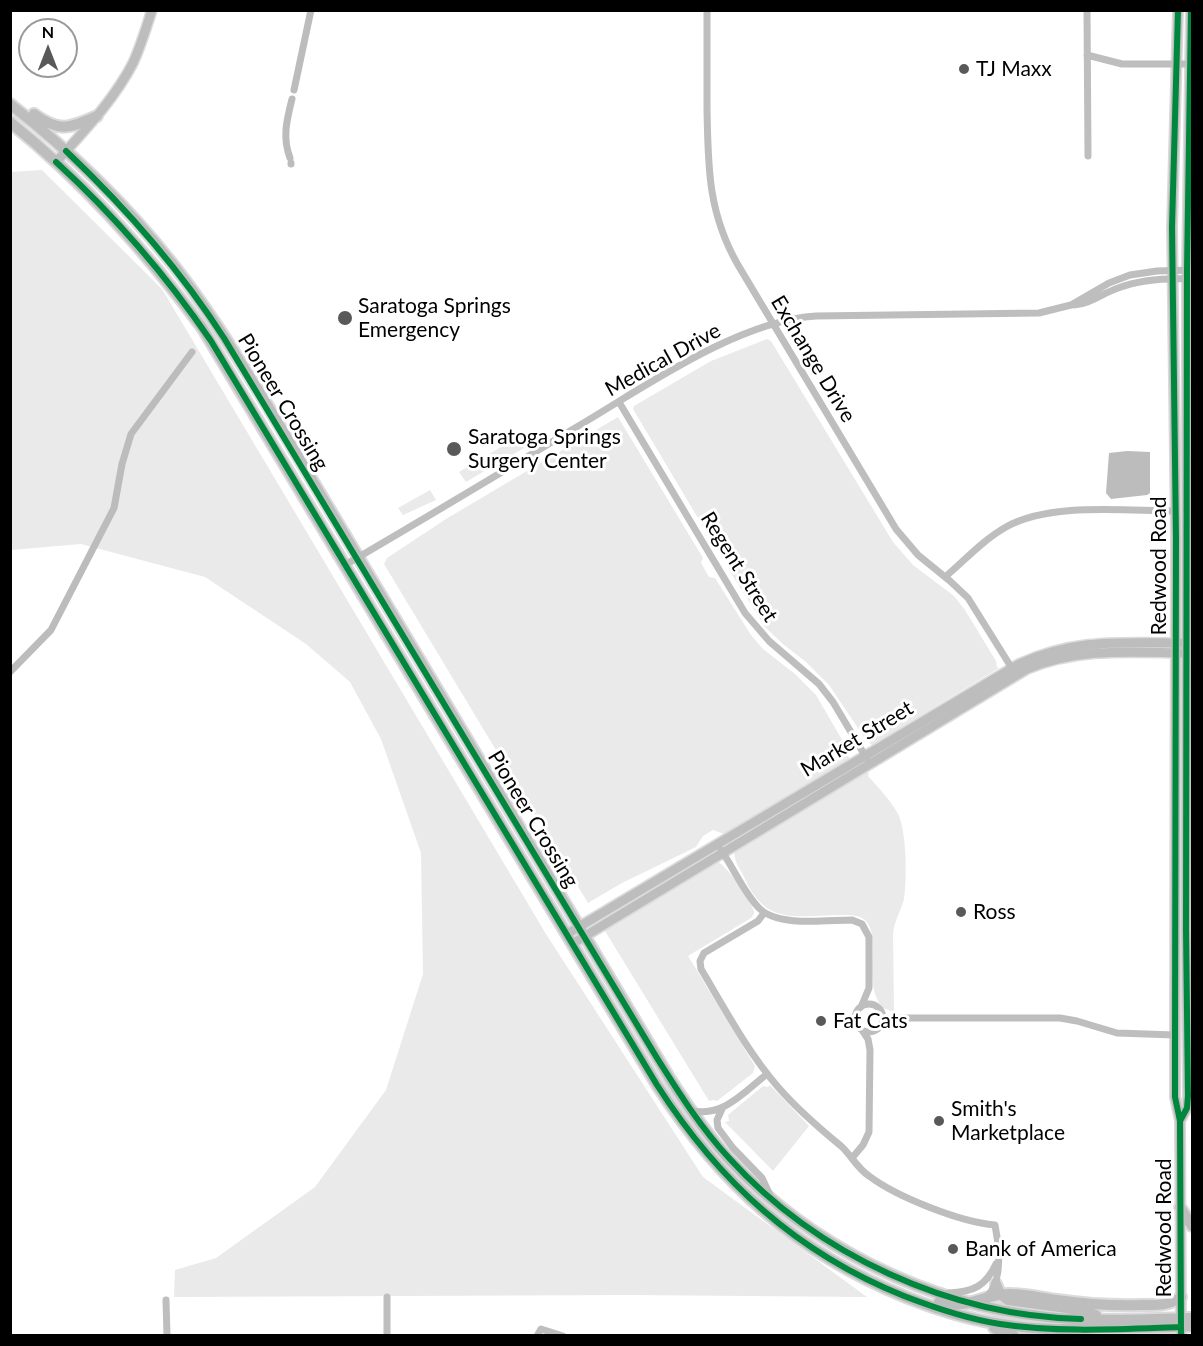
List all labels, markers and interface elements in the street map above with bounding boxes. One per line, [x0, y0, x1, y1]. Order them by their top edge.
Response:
north arrow [18, 18, 78, 78]
text: N [42, 22, 54, 41]
place label: TJ Maxx [976, 56, 1052, 82]
marker: TJ Maxx [957, 62, 971, 76]
street label: Exchange Drive [765, 291, 861, 427]
place label: Saratoga Springs Emergency [358, 293, 511, 343]
marker: Saratoga Springs Emergency [336, 309, 354, 327]
street label: Medical Drive [601, 318, 725, 402]
street label: Pioneer Crossing [232, 329, 334, 475]
place label: Saratoga Springs Surgery Center [468, 424, 621, 474]
marker: Saratoga Springs Surgery Center [445, 440, 463, 458]
street label: Redwood Road [1146, 496, 1172, 636]
street label: Regent Street [695, 507, 783, 627]
street label: Market Street [796, 696, 918, 782]
street label: Pioneer Crossing [482, 746, 584, 892]
place label: Ross [973, 899, 1016, 925]
marker: Ross [954, 905, 968, 919]
place label: Fat Cats [833, 1008, 908, 1034]
marker: Fat Cats [814, 1014, 828, 1028]
place label: Smith's Marketplace [951, 1096, 1065, 1146]
marker: Smith's Marketplace [932, 1114, 946, 1128]
street label: Redwood Road [1151, 1158, 1177, 1298]
place label: Bank of America [965, 1236, 1117, 1262]
marker: Bank of America [946, 1242, 960, 1256]

